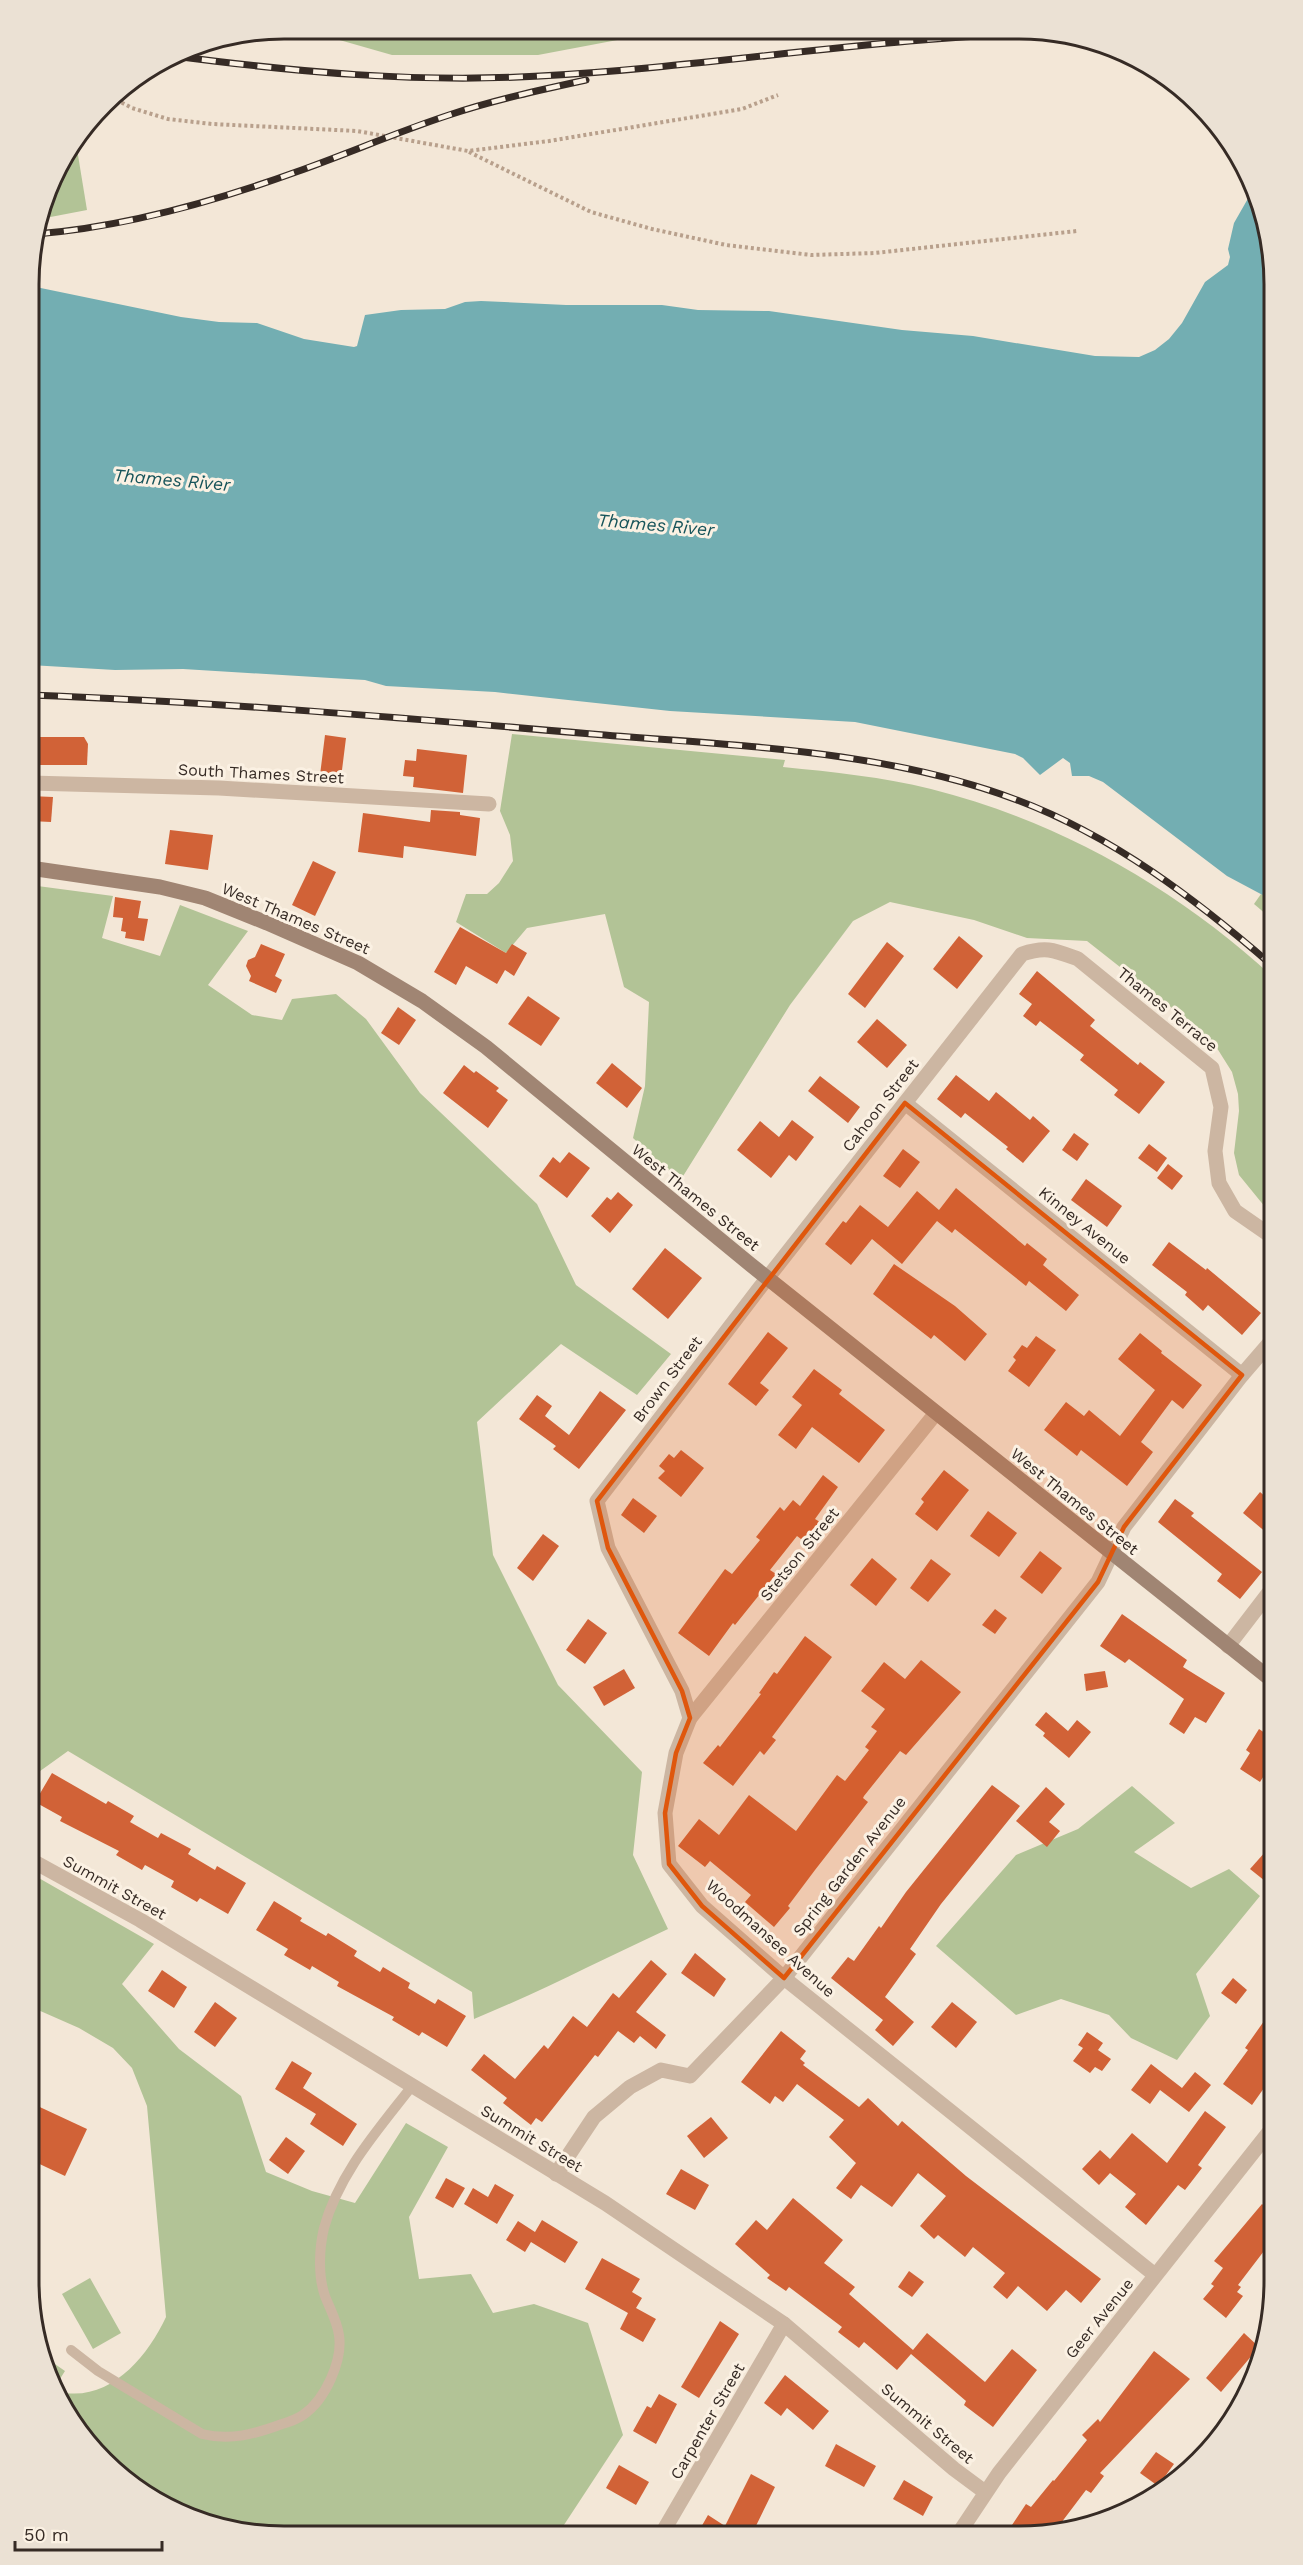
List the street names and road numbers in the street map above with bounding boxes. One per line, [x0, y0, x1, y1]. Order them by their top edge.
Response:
street label: South Thames Street [177, 760, 345, 787]
street label: West Thames Street [219, 879, 373, 958]
street label: Thames Terrace [1114, 963, 1222, 1056]
street label: Cahoon Street [838, 1055, 923, 1156]
street label: West Thames Street [628, 1140, 764, 1255]
street label: Kinney Avenue [1035, 1183, 1134, 1268]
street label: Brown Street [629, 1332, 706, 1426]
street label: West Thames Street [1007, 1444, 1143, 1559]
street label: Stetson Street [756, 1504, 843, 1605]
street label: Spring Garden Avenue [789, 1793, 910, 1940]
street label: Summit Street [60, 1851, 170, 1924]
street label: Woodmansee Avenue [702, 1876, 839, 2001]
street label: Summit Street [478, 2101, 586, 2176]
street label: Geer Avenue [1061, 2274, 1137, 2362]
street label: Carpenter Street [666, 2359, 749, 2483]
street label: Summit Street [877, 2379, 978, 2468]

